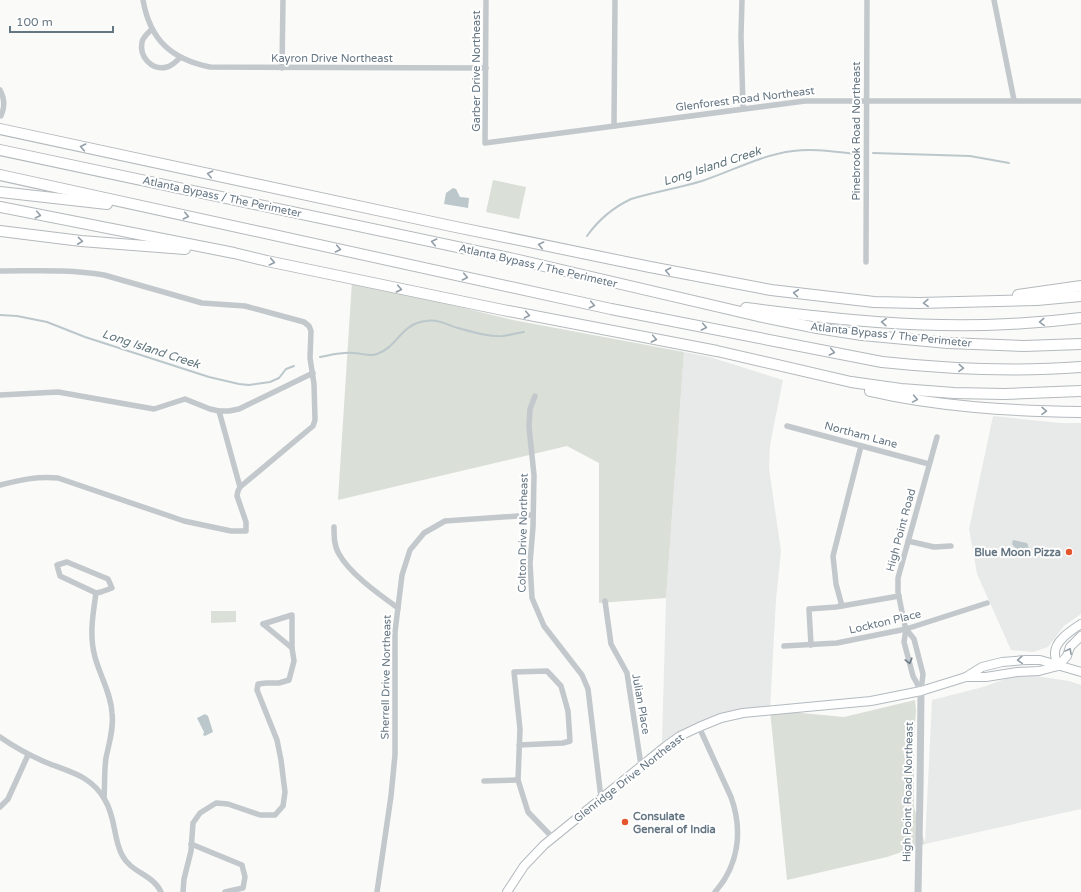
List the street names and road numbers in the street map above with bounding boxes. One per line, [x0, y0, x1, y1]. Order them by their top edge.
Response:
street label: Garber Drive Northeast [470, 10, 483, 132]
street label: Kayron Drive Northeast [271, 52, 393, 65]
street label: Pinebrook Road Northeast [850, 61, 863, 201]
street label: Glenforest Road Northeast [675, 84, 815, 114]
street label: Atlanta Bypass / The Perimeter [141, 174, 303, 220]
street label: Atlanta Bypass / The Perimeter [457, 241, 619, 291]
street label: Atlanta Bypass / The Perimeter [810, 320, 973, 350]
street label: Northam Lane [823, 419, 899, 451]
street label: Colton Drive Northeast [515, 473, 531, 593]
street label: High Point Road [884, 487, 918, 573]
street label: Lockton Place [848, 607, 922, 637]
street label: Sherrell Drive Northeast [378, 615, 394, 739]
street label: Julian Place [629, 673, 653, 735]
street label: High Point Road Northeast [900, 722, 916, 862]
street label: Glenridge Drive Northeast [571, 731, 687, 825]

